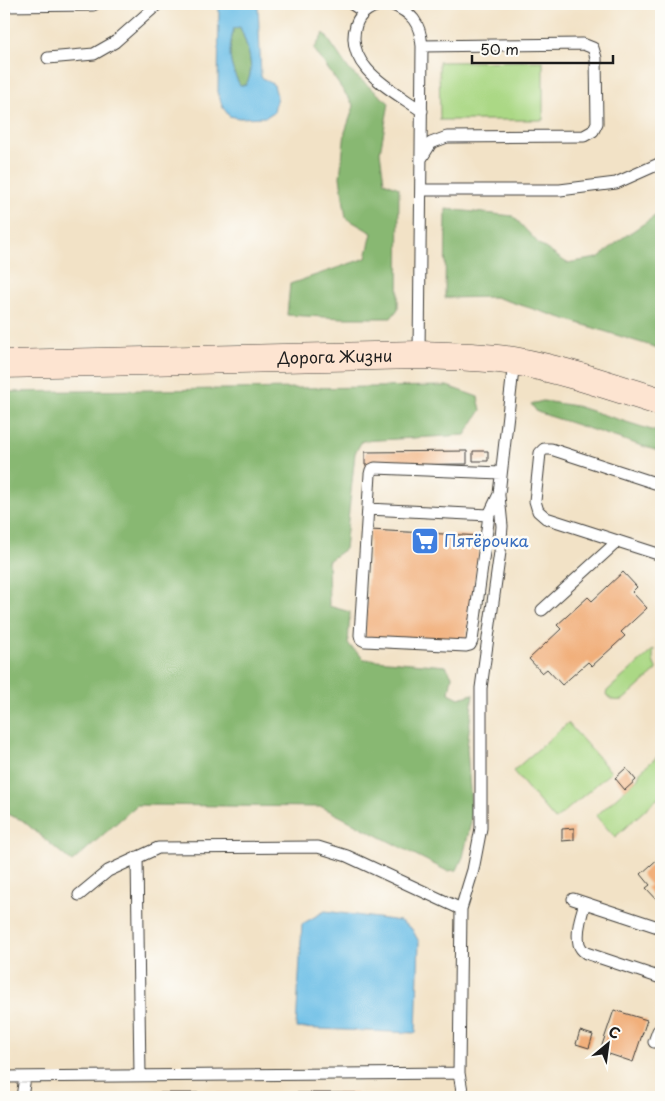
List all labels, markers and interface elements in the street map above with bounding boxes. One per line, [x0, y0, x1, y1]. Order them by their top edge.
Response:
scale bar [472, 32, 614, 64]
text: 50 m [480, 37, 519, 60]
street label: Дорога Жизни [276, 343, 392, 369]
supermarket icon: Пятёрочка [410, 526, 440, 556]
place label: Пятёрочка [444, 528, 529, 552]
north arrow [582, 1018, 632, 1068]
text: С [605, 1020, 624, 1044]

